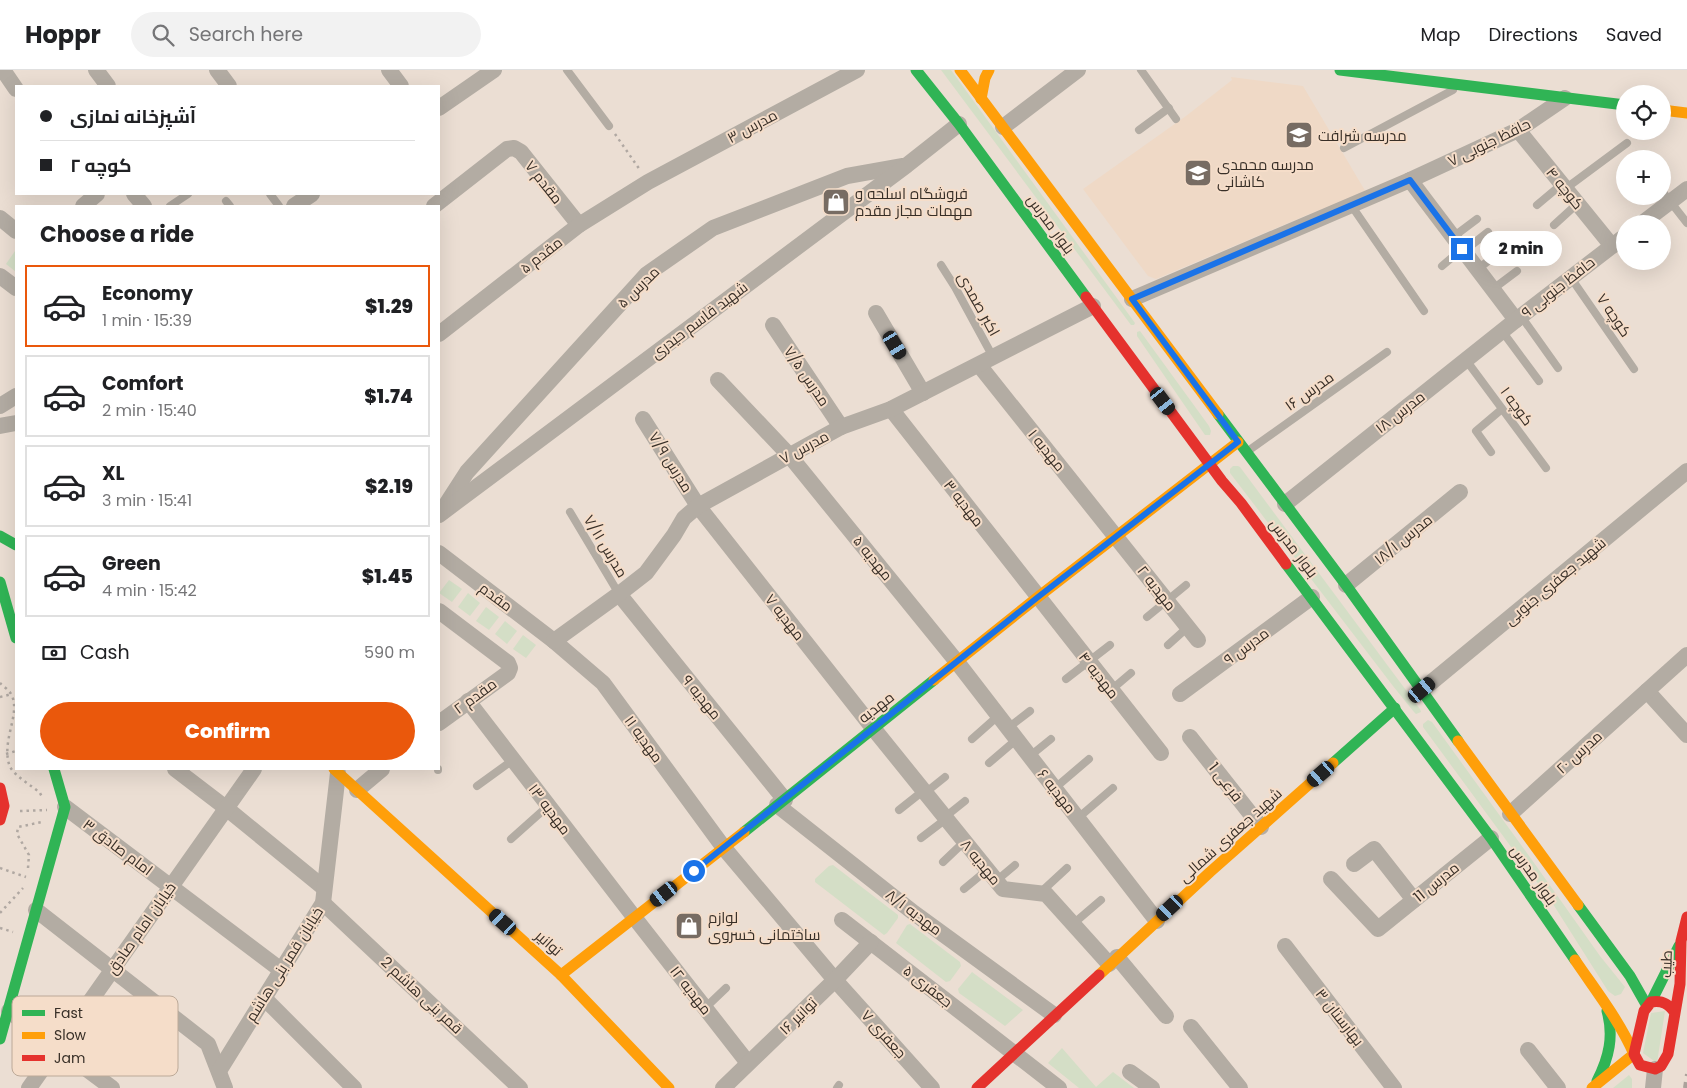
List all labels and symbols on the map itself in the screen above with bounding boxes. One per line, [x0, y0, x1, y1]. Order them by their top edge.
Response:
street label: مدرس ۳ [723, 104, 781, 148]
street label: حافظ جنوبی ۷ [1444, 113, 1534, 171]
school or university icon: مدرسه شرافت [1284, 120, 1314, 150]
place label: مدرسه شرافت [1318, 125, 1407, 146]
place label: مدرسه محمدی کاشانی [1217, 154, 1314, 192]
street label: مقدم ۷ [520, 156, 568, 208]
school or university icon: مدرسه محمدی کاشانی [1183, 158, 1213, 188]
street label: کوچه ۴ [1541, 162, 1589, 214]
place label: فروشگاه اسلحه و مهمات مجاز مقدم [855, 183, 973, 221]
shop icon: فروشگاه اسلحه و مهمات مجاز مقدم [821, 187, 851, 217]
street label: بلوار مدرس [1022, 190, 1080, 258]
street label: مقدم ۵ [515, 232, 567, 278]
callout: 2 min [1480, 232, 1562, 266]
route end [1451, 238, 1473, 260]
street label: حافظ جنوبی ۹ [1517, 252, 1599, 322]
street label: مدرس ۵ [612, 261, 664, 313]
street label: اکبر صمدی [953, 268, 1005, 340]
street label: شهید قاسم حیدری [646, 276, 752, 364]
street label: کوچه ۷ [1592, 289, 1636, 341]
car [880, 328, 909, 362]
street label: مدرس ۷/۵ [779, 342, 835, 410]
street label: مدرس ۱۶ [1280, 366, 1338, 416]
street label: کوچه ۱ [1496, 382, 1538, 430]
car [1147, 385, 1178, 417]
street label: مدرس ۱۸ [1371, 386, 1429, 438]
street label: مهدیه ۱ [1023, 424, 1071, 476]
street label: مدرس ۷ [776, 425, 832, 469]
street label: مدرس ۷/۹ [644, 428, 698, 496]
street label: مهدیه ۳ [939, 475, 989, 531]
street label: مدرس ۱۸/۱ [1369, 509, 1437, 569]
street label: مدرس ۷/۱۱ [579, 511, 633, 581]
street label: بلوار مدرس [1265, 514, 1323, 582]
street label: مهدیه ۵ [848, 531, 898, 585]
street label: شهید جعفری جنوبی [1500, 532, 1610, 630]
street label: مهدیه ۲ [1133, 561, 1181, 615]
street label: مقدم [475, 578, 517, 616]
street label: مهدیه ۷ [760, 589, 810, 645]
street label: مدرس ۹ [1219, 622, 1273, 670]
street label: مهدیه ۴ [1074, 647, 1124, 703]
street label: مهدیه ۹ [677, 670, 727, 724]
street label: مقدم ۲ [449, 673, 501, 719]
car [1405, 675, 1438, 705]
street label: مهدیه [854, 686, 898, 728]
street label: مهدیه ۱۱ [620, 711, 668, 767]
street label: مدرس ۲۰ [1551, 726, 1607, 778]
street label: فرعی 1 [1204, 758, 1248, 806]
car [1304, 758, 1337, 790]
street label: مهدیه ۶ [1033, 764, 1081, 818]
street label: مهدیه ۱۳ [524, 779, 576, 839]
street label: شهید جعفری شمالی [1174, 783, 1286, 887]
street label: امام صادق ۳ [79, 814, 157, 880]
street label: مهدیه ۸ [956, 835, 1006, 889]
street label: بلوار مدرس [1506, 841, 1562, 909]
street label: مدرس 11 [1409, 857, 1463, 907]
route start [683, 860, 705, 882]
street label: خیابان امام صادق [101, 878, 181, 978]
car [647, 879, 680, 909]
street label: مهدیه ۸/۱ [882, 884, 946, 940]
car [1153, 892, 1186, 924]
street label: خیابان قمر بنی هاشم [240, 903, 328, 1025]
car [486, 906, 519, 938]
place label: لوازم ساختمانی خسروی [708, 907, 820, 945]
shop icon: لوازم ساختمانی خسروی [674, 911, 704, 941]
street label: توانیر [530, 925, 567, 961]
street label: طیب [1655, 950, 1677, 978]
street label: قمر بنی هاشم 2 [377, 952, 467, 1038]
street label: جعفری ۵ [899, 960, 957, 1012]
street label: مهدیه ۱۲ [665, 961, 717, 1019]
street label: بهارستان ۳ [1311, 984, 1369, 1050]
street label: توانیر ۱۶ [774, 993, 822, 1039]
legend [12, 996, 178, 1076]
text: Fast [54, 1003, 83, 1023]
street label: جعفری ۷ [857, 1005, 911, 1063]
text: Slow [54, 1025, 87, 1045]
text: Jam [54, 1048, 85, 1068]

